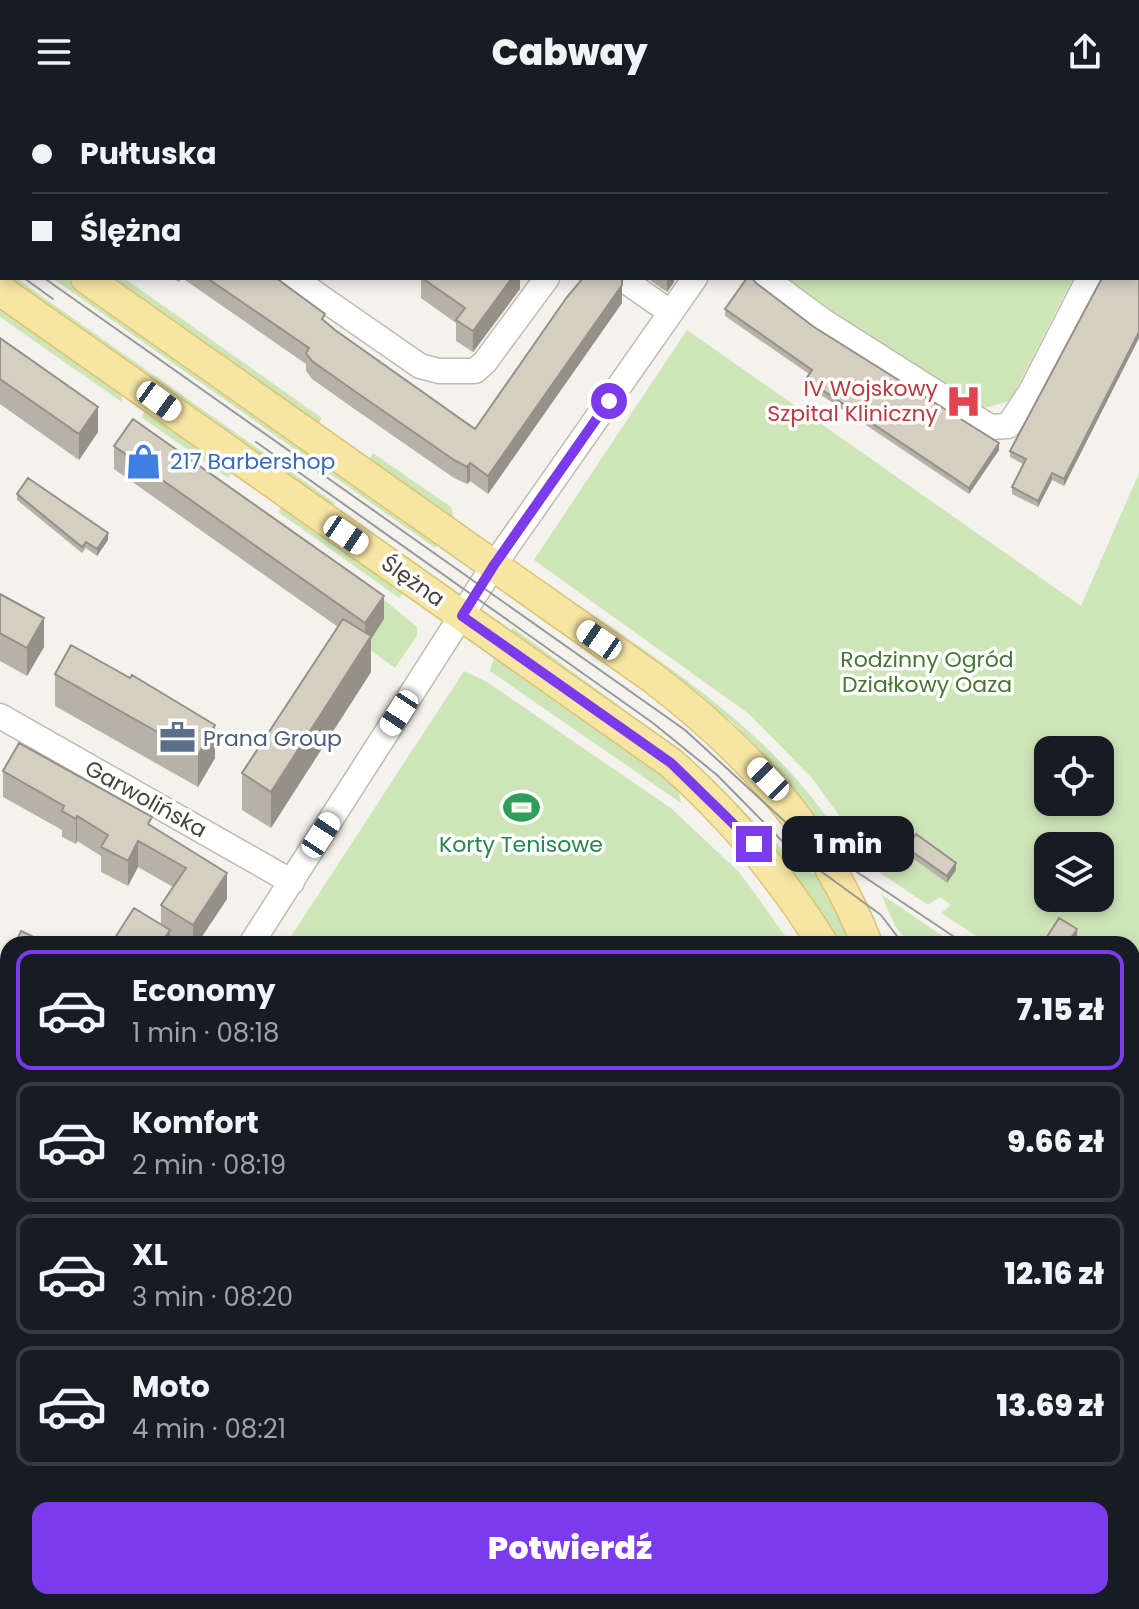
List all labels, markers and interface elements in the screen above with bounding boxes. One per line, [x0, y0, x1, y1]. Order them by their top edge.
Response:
text: Cabway [491, 27, 648, 78]
icon: menu [32, 30, 76, 74]
icon: share [1063, 30, 1107, 74]
text: Pułtuska [80, 132, 217, 175]
text: Ślężna [80, 209, 181, 252]
place label: IV Wojskowy Szpital Kliniczny [767, 373, 939, 429]
car [133, 377, 185, 425]
hospital icon: IV Wojskowy Szpital Kliniczny [945, 382, 983, 420]
route start [591, 383, 627, 419]
shop icon: 217 Barbershop [125, 442, 163, 480]
place label: 217 Barbershop [170, 446, 335, 477]
car [319, 512, 373, 558]
street label: Ślężna [375, 548, 451, 614]
car [572, 616, 626, 664]
park label: Rodzinny Ogród Działkowy Oaza [840, 644, 1014, 700]
car [376, 686, 422, 740]
office icon: Prana Group [158, 719, 196, 757]
place label: Prana Group [203, 723, 342, 754]
map controls [1034, 736, 1114, 912]
button: locate [1034, 736, 1114, 816]
street label: Garwolińska [79, 753, 213, 845]
car [743, 753, 793, 805]
sports icon: Korty Tenisowe [502, 789, 540, 827]
car [298, 808, 344, 862]
callout: 1 min [782, 816, 914, 872]
route end [736, 826, 772, 862]
text: 1 min [814, 826, 882, 862]
place label: Korty Tenisowe [439, 829, 603, 860]
button: layers [1034, 832, 1114, 912]
text: Economy [132, 969, 276, 1012]
icon: car [36, 974, 108, 1046]
text: 7.15 zł [1017, 988, 1104, 1031]
text: 1 min · 08:18 [132, 1015, 279, 1051]
text: Komfort [132, 1101, 259, 1144]
icon: car [36, 1106, 108, 1178]
text: 9.66 zł [1007, 1120, 1104, 1163]
text: 2 min · 08:19 [132, 1147, 286, 1183]
text: XL [132, 1233, 168, 1276]
icon: car [36, 1238, 108, 1310]
text: 12.16 zł [1004, 1252, 1104, 1295]
text: 3 min · 08:20 [132, 1279, 293, 1315]
text: Moto [132, 1365, 210, 1408]
icon: car [36, 1370, 108, 1442]
text: 13.69 zł [996, 1384, 1104, 1427]
text: 4 min · 08:21 [132, 1411, 286, 1447]
button: Potwierdź [32, 1502, 1108, 1594]

